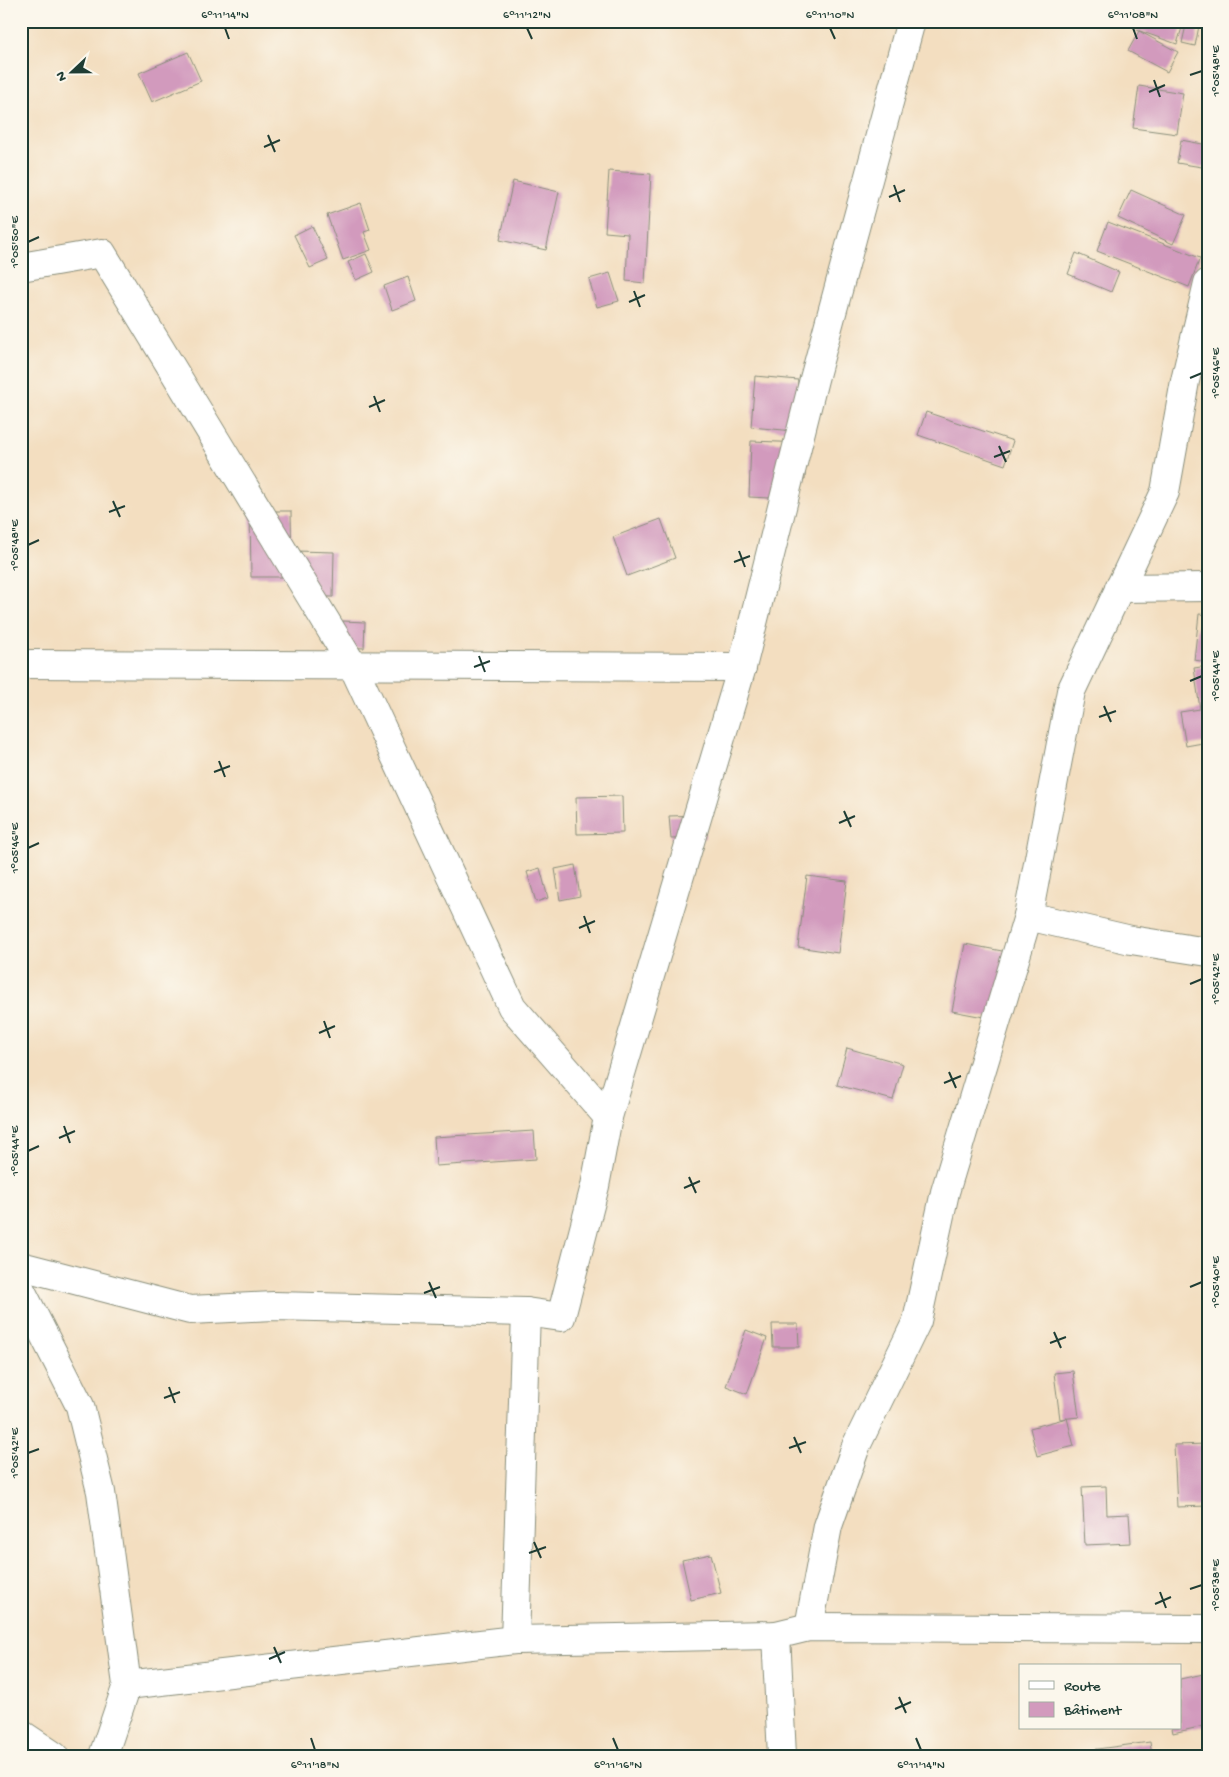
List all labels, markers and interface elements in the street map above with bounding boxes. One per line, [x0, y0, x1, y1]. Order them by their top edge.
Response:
text: 6°11'14"N [201, 9, 249, 23]
text: 6°11'12"N [503, 9, 551, 23]
text: 6°11'10"N [806, 9, 855, 23]
text: 6°11'08"N [1108, 9, 1158, 23]
text: 1°05'48"E [1210, 45, 1224, 98]
north arrow [48, 48, 98, 98]
text: N [53, 69, 72, 83]
text: 1°05'50"E [9, 215, 23, 269]
text: 1°05'46"E [1210, 347, 1224, 399]
text: 1°05'48"E [9, 519, 23, 572]
text: 1°05'44"E [1210, 650, 1224, 702]
text: 1°05'46"E [9, 822, 23, 874]
text: 1°05'42"E [1210, 953, 1224, 1005]
text: 1°05'44"E [9, 1125, 23, 1177]
text: 1°05'40"E [1210, 1256, 1224, 1309]
text: 1°05'42"E [9, 1427, 23, 1479]
text: 1°05'38"E [1210, 1559, 1224, 1612]
legend [1019, 1664, 1182, 1730]
text: Route [1064, 1678, 1101, 1696]
text: Bâtiment [1063, 1702, 1123, 1720]
text: 6°11'18"N [291, 1759, 339, 1773]
text: 6°11'16"N [594, 1759, 642, 1773]
text: 6°11'14"N [897, 1759, 945, 1773]

